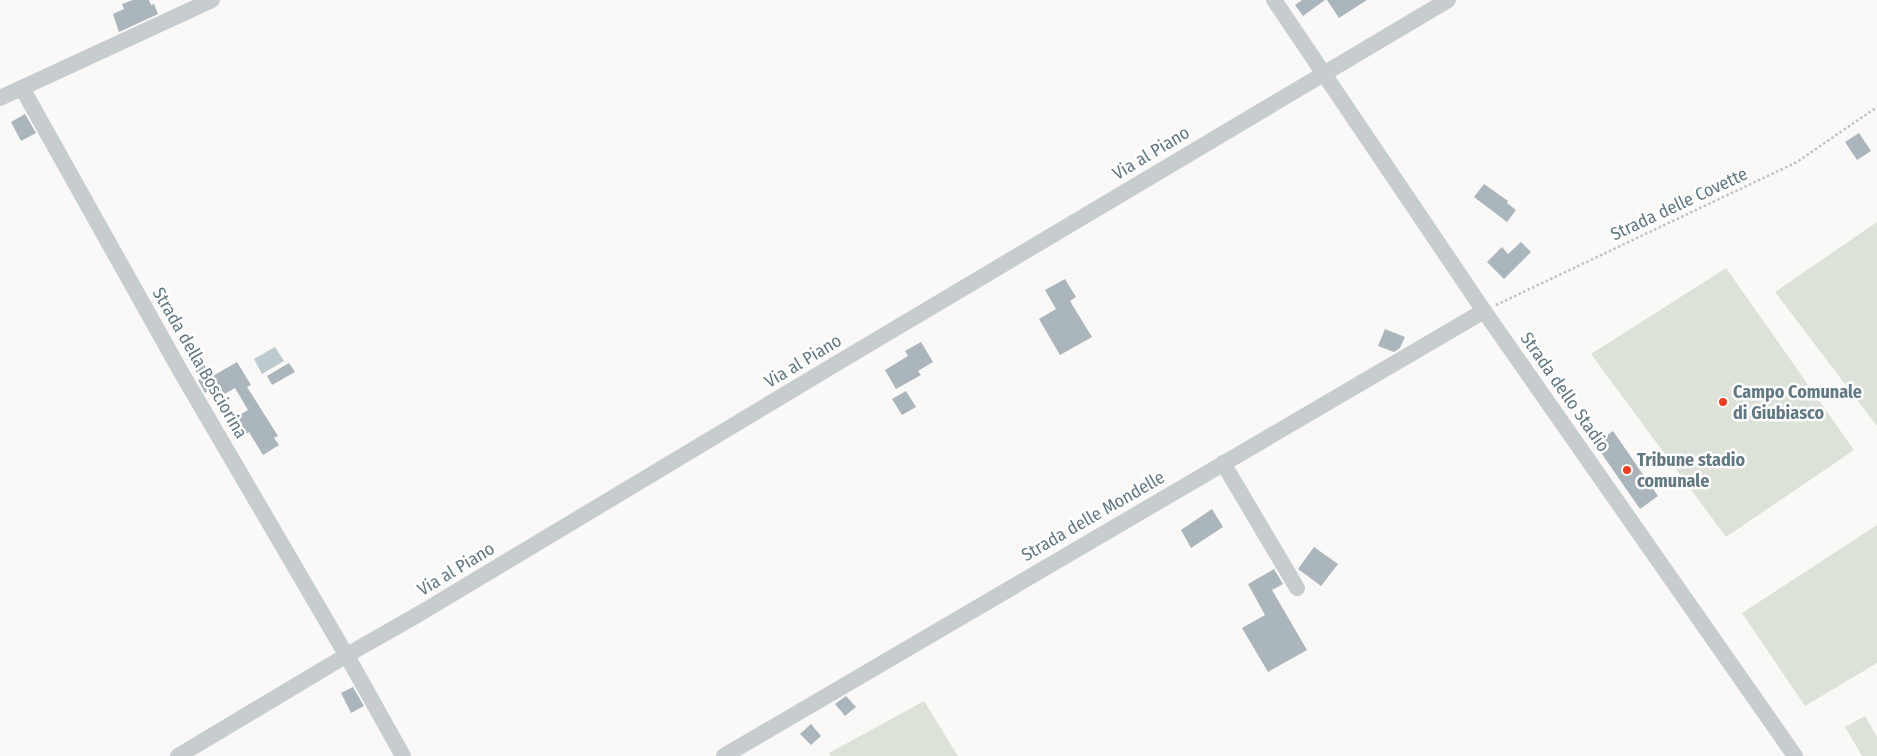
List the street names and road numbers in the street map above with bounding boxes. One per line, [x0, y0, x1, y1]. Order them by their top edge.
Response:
street label: Via al Piano [1108, 121, 1194, 185]
street label: Strada delle Covette [1607, 163, 1751, 245]
street label: Strada della Bosciorina [148, 283, 252, 443]
street label: Strada dello Stadio [1516, 328, 1614, 456]
street label: Via al Piano [760, 329, 846, 393]
street label: Strada delle Mondelle [1017, 466, 1169, 566]
street label: Via al Piano [413, 537, 499, 601]

